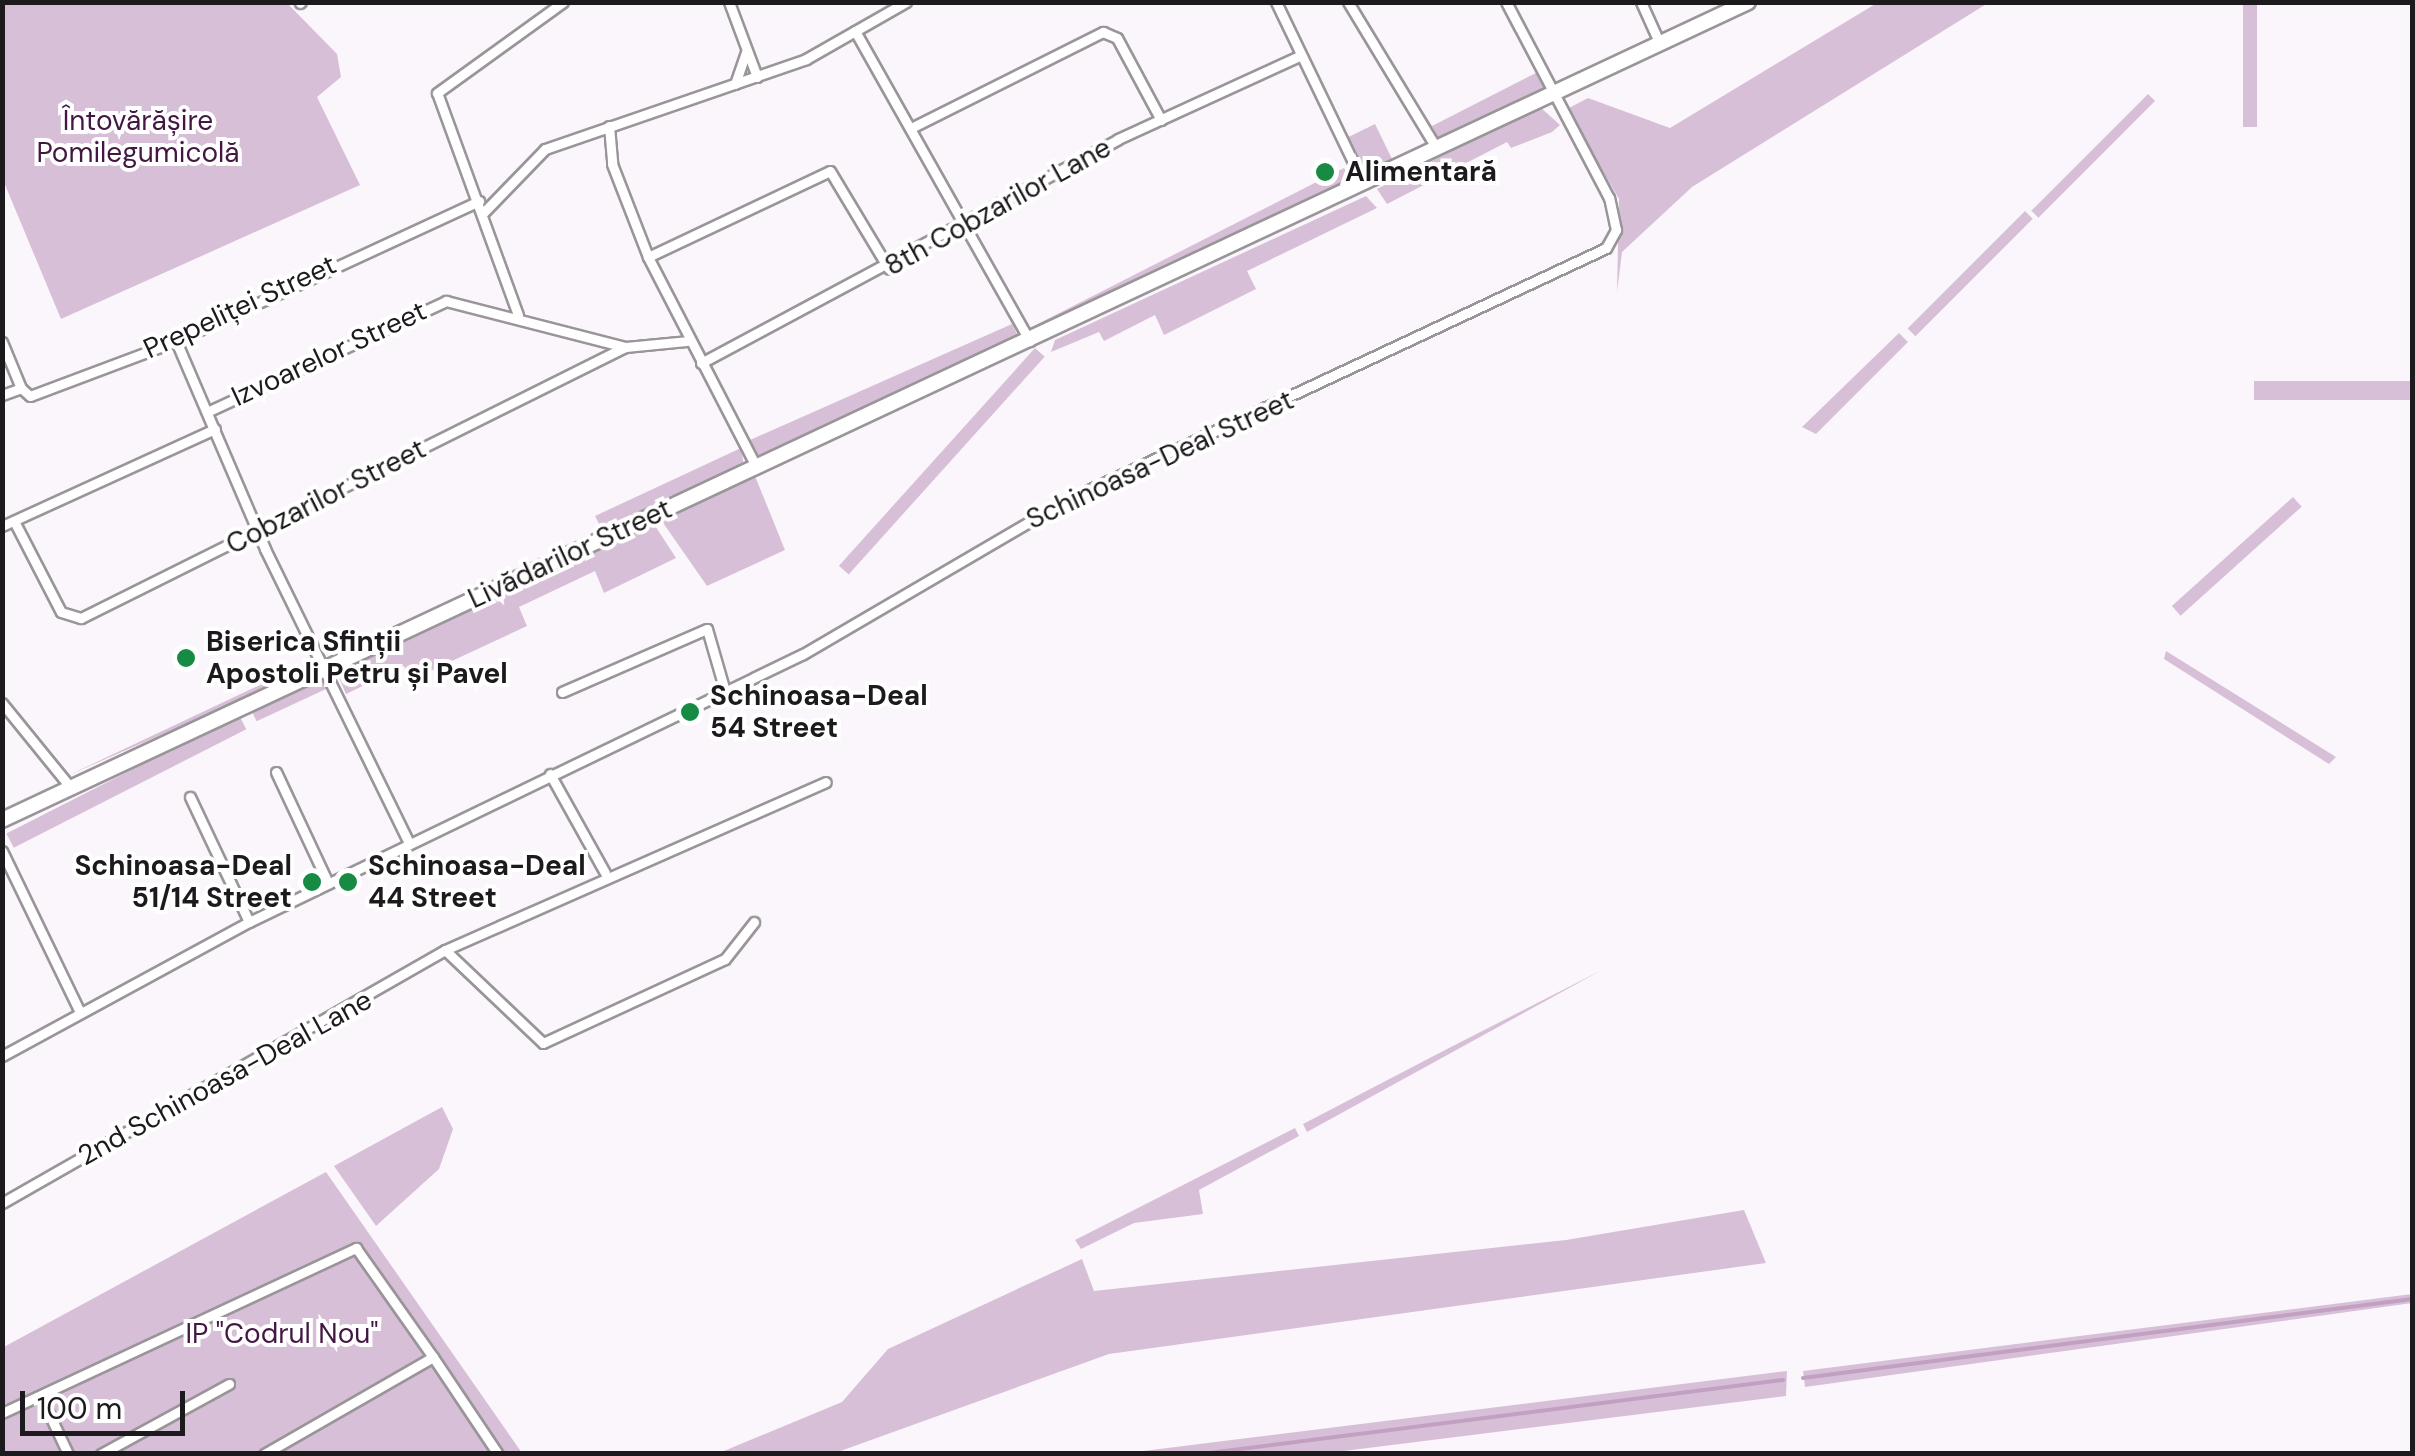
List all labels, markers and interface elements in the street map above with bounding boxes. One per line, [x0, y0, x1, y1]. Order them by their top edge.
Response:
park label: Întovărășire Pomilegumicolă [36, 104, 240, 170]
street label: 8th Cobzarilor Lane [879, 131, 1117, 283]
place label: Alimentară [1345, 155, 1497, 189]
marker: Alimentară [1314, 161, 1336, 183]
street label: Prepeliței Street [138, 248, 342, 366]
street label: Izvoarelor Street [226, 294, 432, 414]
street label: Schinoasa-Deal Street [1021, 383, 1299, 537]
street label: Cobzarilor Street [221, 432, 431, 562]
street label: Livădarilor Street [463, 492, 677, 616]
place label: Biserica Sfinții Apostoli Petru și Pavel [206, 625, 508, 691]
marker: Biserica Sfinții Apostoli Petru și Pavel [175, 647, 197, 669]
place label: Schinoasa-Deal 54 Street [710, 679, 928, 745]
marker: Schinoasa-Deal 54 Street [679, 701, 701, 723]
place label: Schinoasa-Deal 51/14 Street [74, 849, 292, 915]
place label: Schinoasa-Deal 44 Street [368, 849, 586, 915]
marker: Schinoasa-Deal 51/14 Street [301, 871, 323, 893]
marker: Schinoasa-Deal 44 Street [337, 871, 359, 893]
street label: 2nd Schinoasa-Deal Lane [72, 983, 378, 1173]
park label: IP "Codrul Nou" [186, 1317, 378, 1351]
scale bar [25, 1371, 190, 1433]
text: 100 m [37, 1389, 122, 1428]

